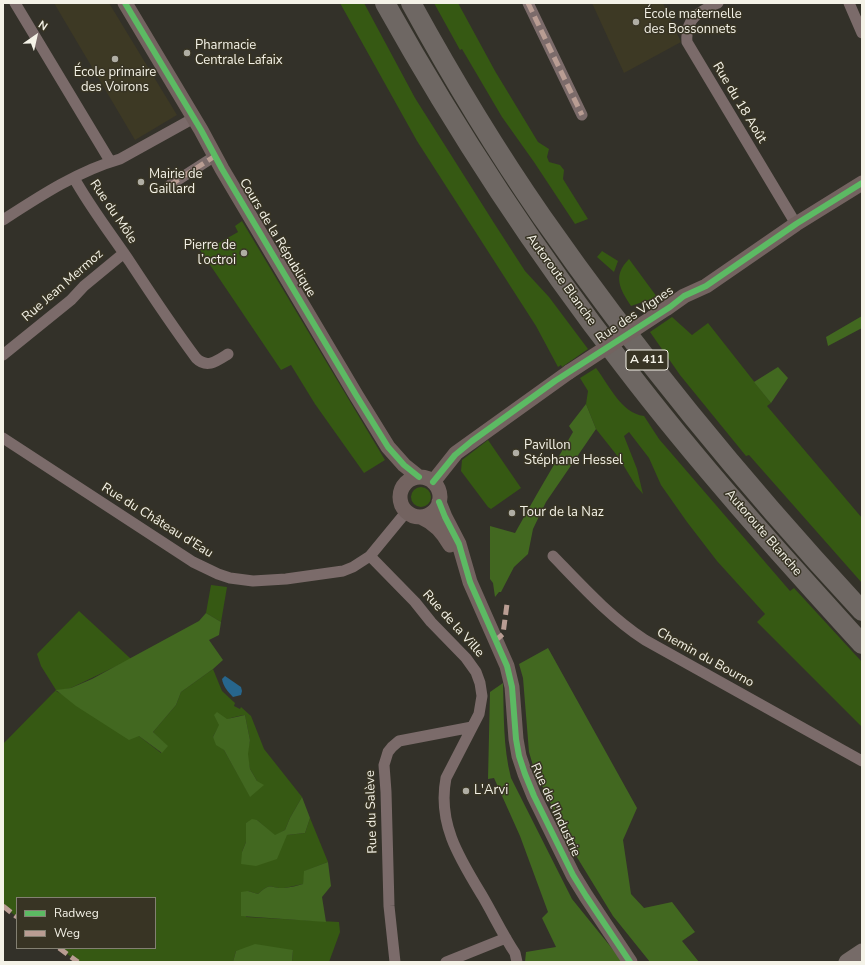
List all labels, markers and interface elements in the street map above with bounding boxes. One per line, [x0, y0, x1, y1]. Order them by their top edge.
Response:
place label: École maternelle des Bossonnets [644, 7, 742, 38]
north arrow [16, 16, 56, 56]
text: N [35, 17, 51, 34]
marker: École maternelle des Bossonnets [631, 17, 641, 27]
place label: Pharmacie Centrale Lafaix [195, 38, 283, 69]
marker: Pharmacie Centrale Lafaix [182, 48, 192, 58]
marker: École primaire des Voirons [110, 54, 120, 64]
street label: Rue du 18 Août [709, 60, 769, 146]
place label: École primaire des Voirons [74, 65, 156, 96]
place label: Mairie de Gaillard [149, 167, 202, 198]
street label: Cours de la République [235, 176, 319, 300]
street label: Rue du Môle [86, 177, 140, 247]
marker: Mairie de Gaillard [136, 177, 146, 187]
street label: Autoroute Blanche [522, 231, 600, 329]
place label: Pierre de l’octroi [184, 238, 236, 269]
street label: Rue Jean Mermoz [19, 247, 107, 325]
marker: Pierre de l’octroi [239, 248, 249, 258]
street label: Rue des Vignes [593, 283, 677, 347]
road number: A 411 [626, 350, 668, 370]
place label: Pavillon Stéphane Hessel [524, 438, 623, 469]
marker: Pavillon Stéphane Hessel [511, 448, 521, 458]
street label: Rue du Château d'Eau [98, 480, 216, 562]
street label: Autoroute Blanche [721, 487, 805, 579]
place label: Tour de la Naz [520, 505, 604, 521]
marker: Tour de la Naz [507, 508, 517, 518]
street label: Rue de la Ville [419, 587, 487, 661]
street label: Chemin du Bourno [654, 625, 756, 691]
street label: Rue de l'Industrie [527, 761, 583, 859]
street label: Rue du Salève [363, 770, 381, 854]
place label: L'Arvi [474, 783, 508, 799]
marker: L'Arvi [461, 786, 471, 796]
legend [16, 897, 156, 949]
text: Radweg [54, 905, 99, 921]
text: Weg [54, 925, 80, 941]

